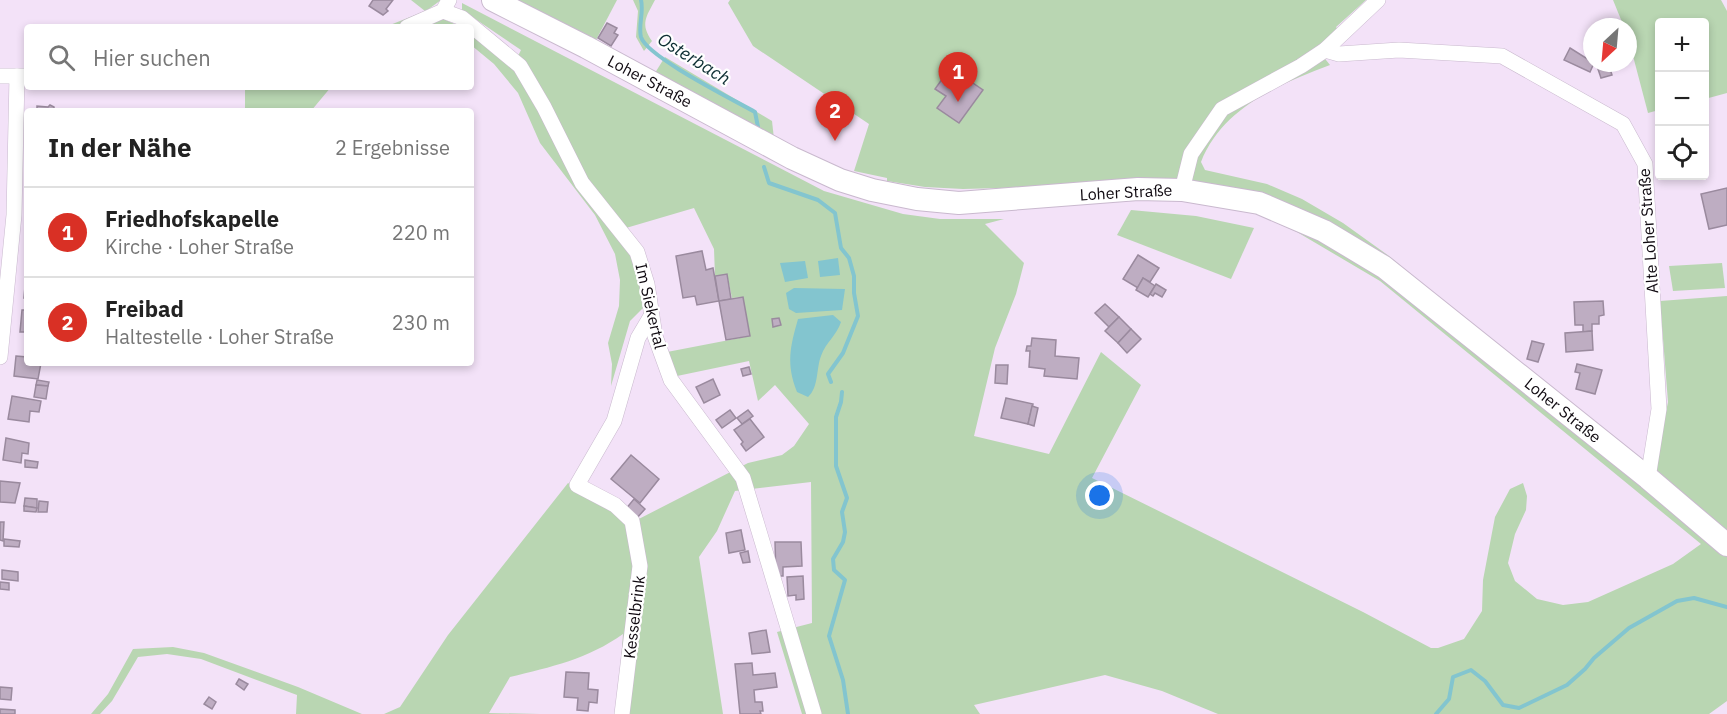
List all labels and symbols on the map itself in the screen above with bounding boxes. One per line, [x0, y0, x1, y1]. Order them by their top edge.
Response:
north arrow [1583, 18, 1637, 72]
water label: Osterbach [654, 27, 735, 90]
street label: Loher Straße [604, 50, 696, 112]
pin: 1 [938, 52, 978, 102]
pin: 2 [816, 92, 854, 141]
street label: Alte Loher Straße [1634, 168, 1662, 294]
street label: Loher Straße [1079, 180, 1173, 204]
street label: Im Siekertal [631, 261, 671, 351]
street label: Loher Straße [1521, 373, 1605, 447]
your location [1085, 481, 1114, 510]
street label: Kesselbrink [619, 574, 649, 660]

